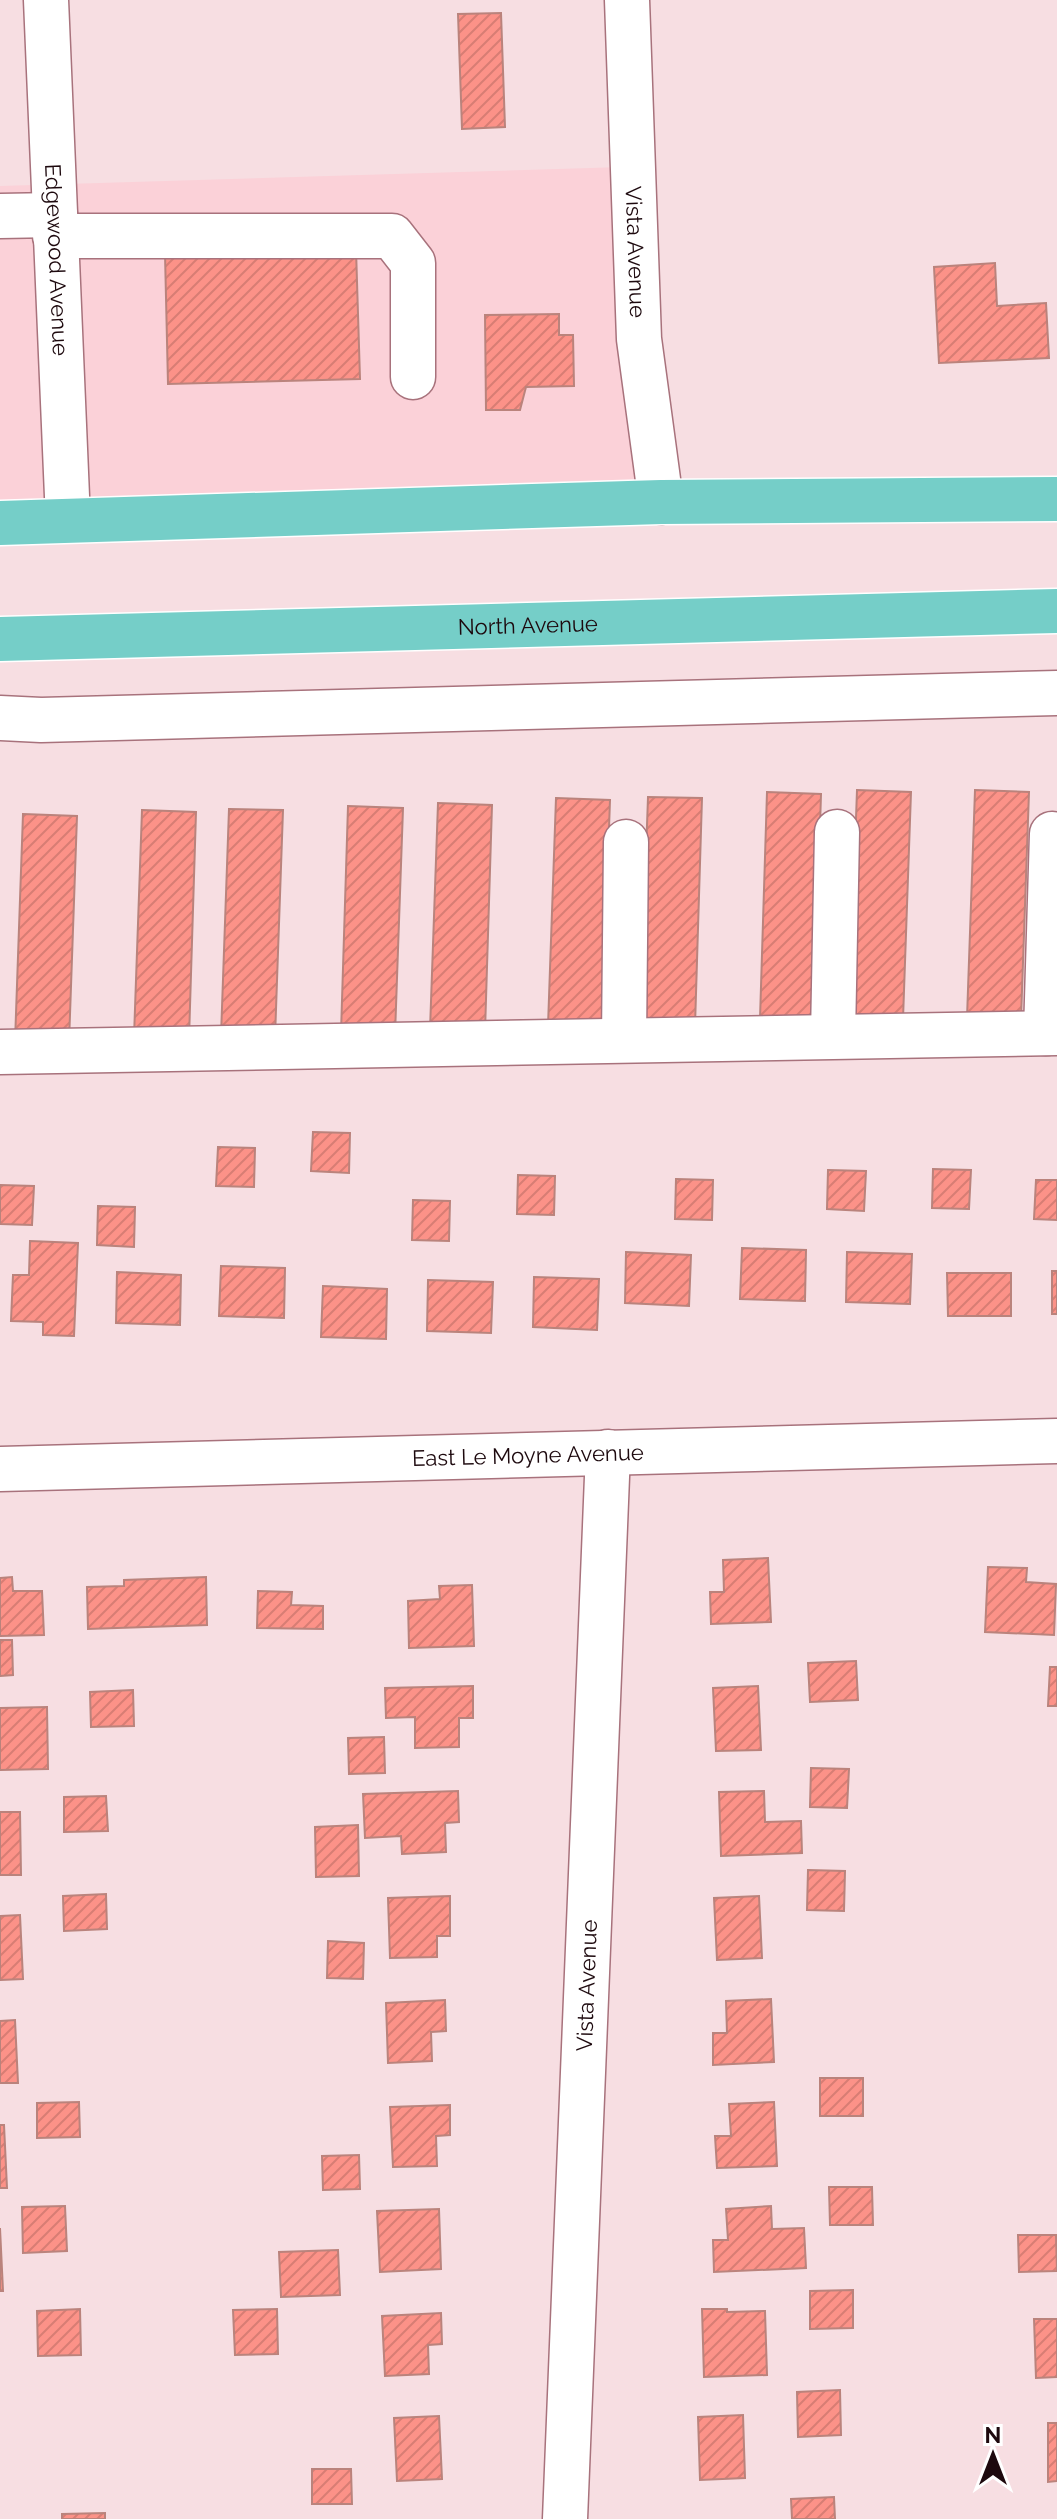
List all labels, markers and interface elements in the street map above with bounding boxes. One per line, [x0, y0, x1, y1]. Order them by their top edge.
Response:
street label: Edgewood Avenue [40, 163, 74, 357]
street label: Vista Avenue [621, 185, 651, 318]
street label: North Avenue [457, 610, 598, 640]
street label: East Le Moyne Avenue [412, 1439, 644, 1471]
street label: Vista Avenue [571, 1919, 602, 2052]
north arrow [953, 2415, 1033, 2495]
text: N [985, 2422, 1001, 2448]

